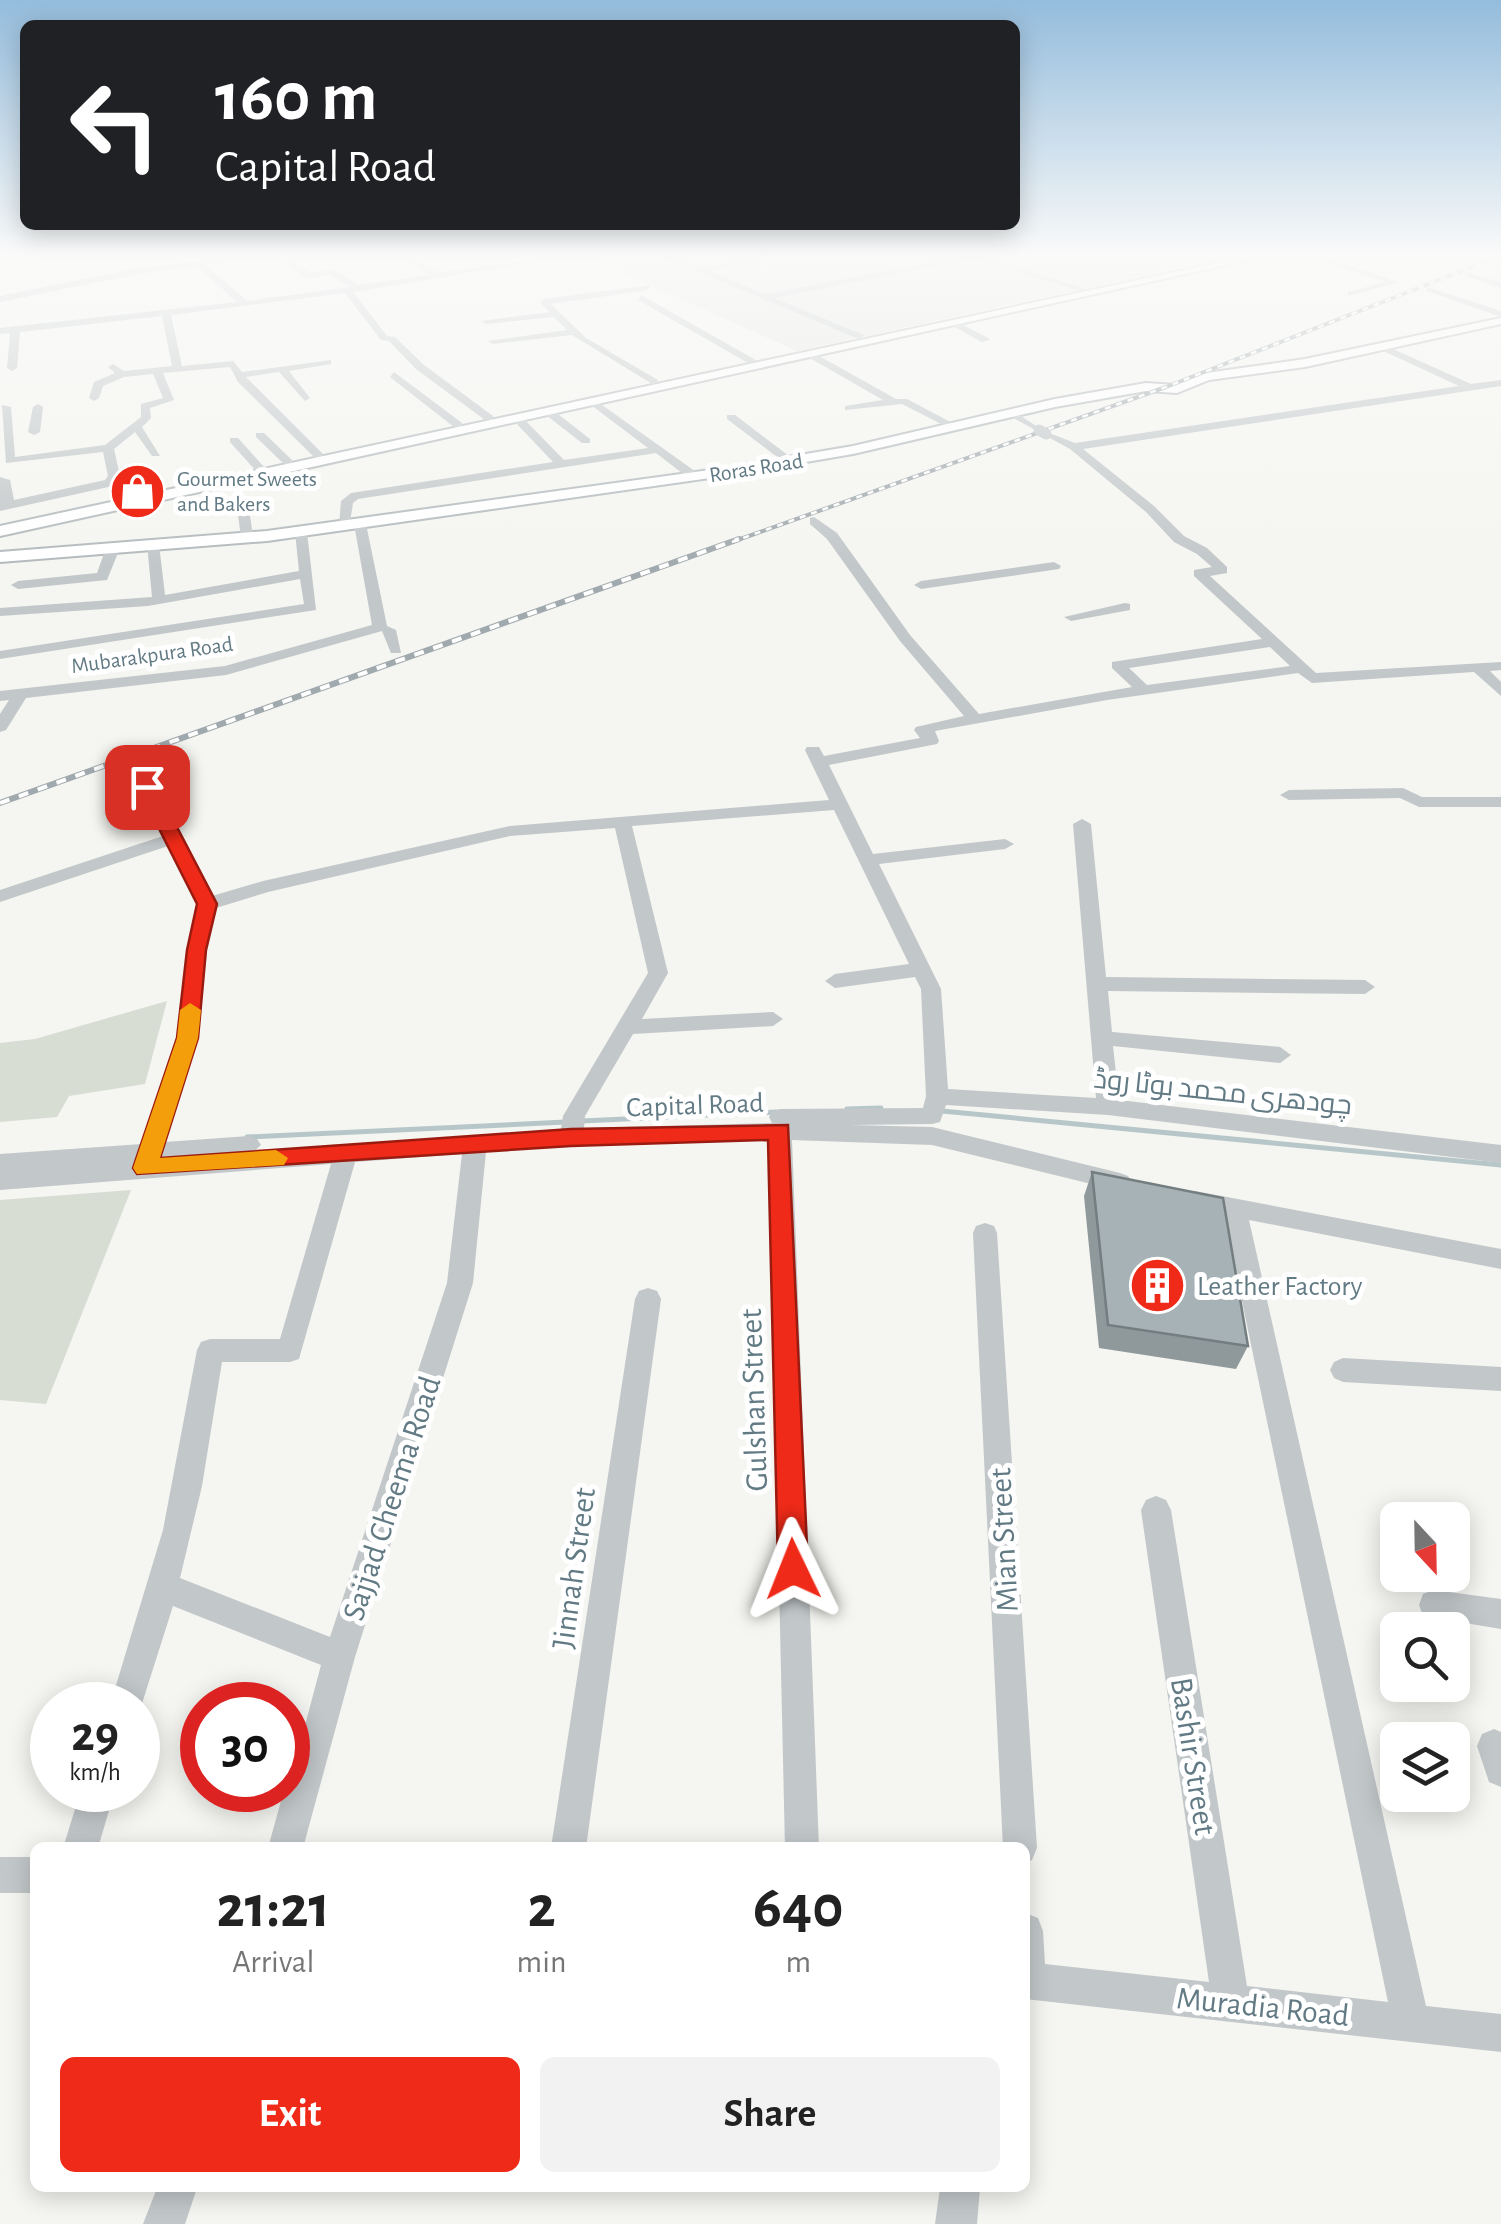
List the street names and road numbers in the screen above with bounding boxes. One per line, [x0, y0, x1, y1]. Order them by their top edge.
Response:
street label: Roras Road [708, 450, 805, 486]
street label: Mubarakpura Road [70, 633, 234, 677]
street label: چودھری محمد بوٹا روڈ [1092, 1066, 1353, 1123]
street label: Capital Road [626, 1090, 764, 1122]
street label: Gulshan Street [735, 1308, 773, 1492]
street label: Sajjad Cheema Road [337, 1372, 447, 1624]
street label: Mian Street [984, 1467, 1024, 1613]
street label: Jinnah Street [547, 1485, 601, 1651]
street label: Bashir Street [1165, 1675, 1221, 1837]
street label: Muradia Road [1175, 1982, 1351, 2032]

